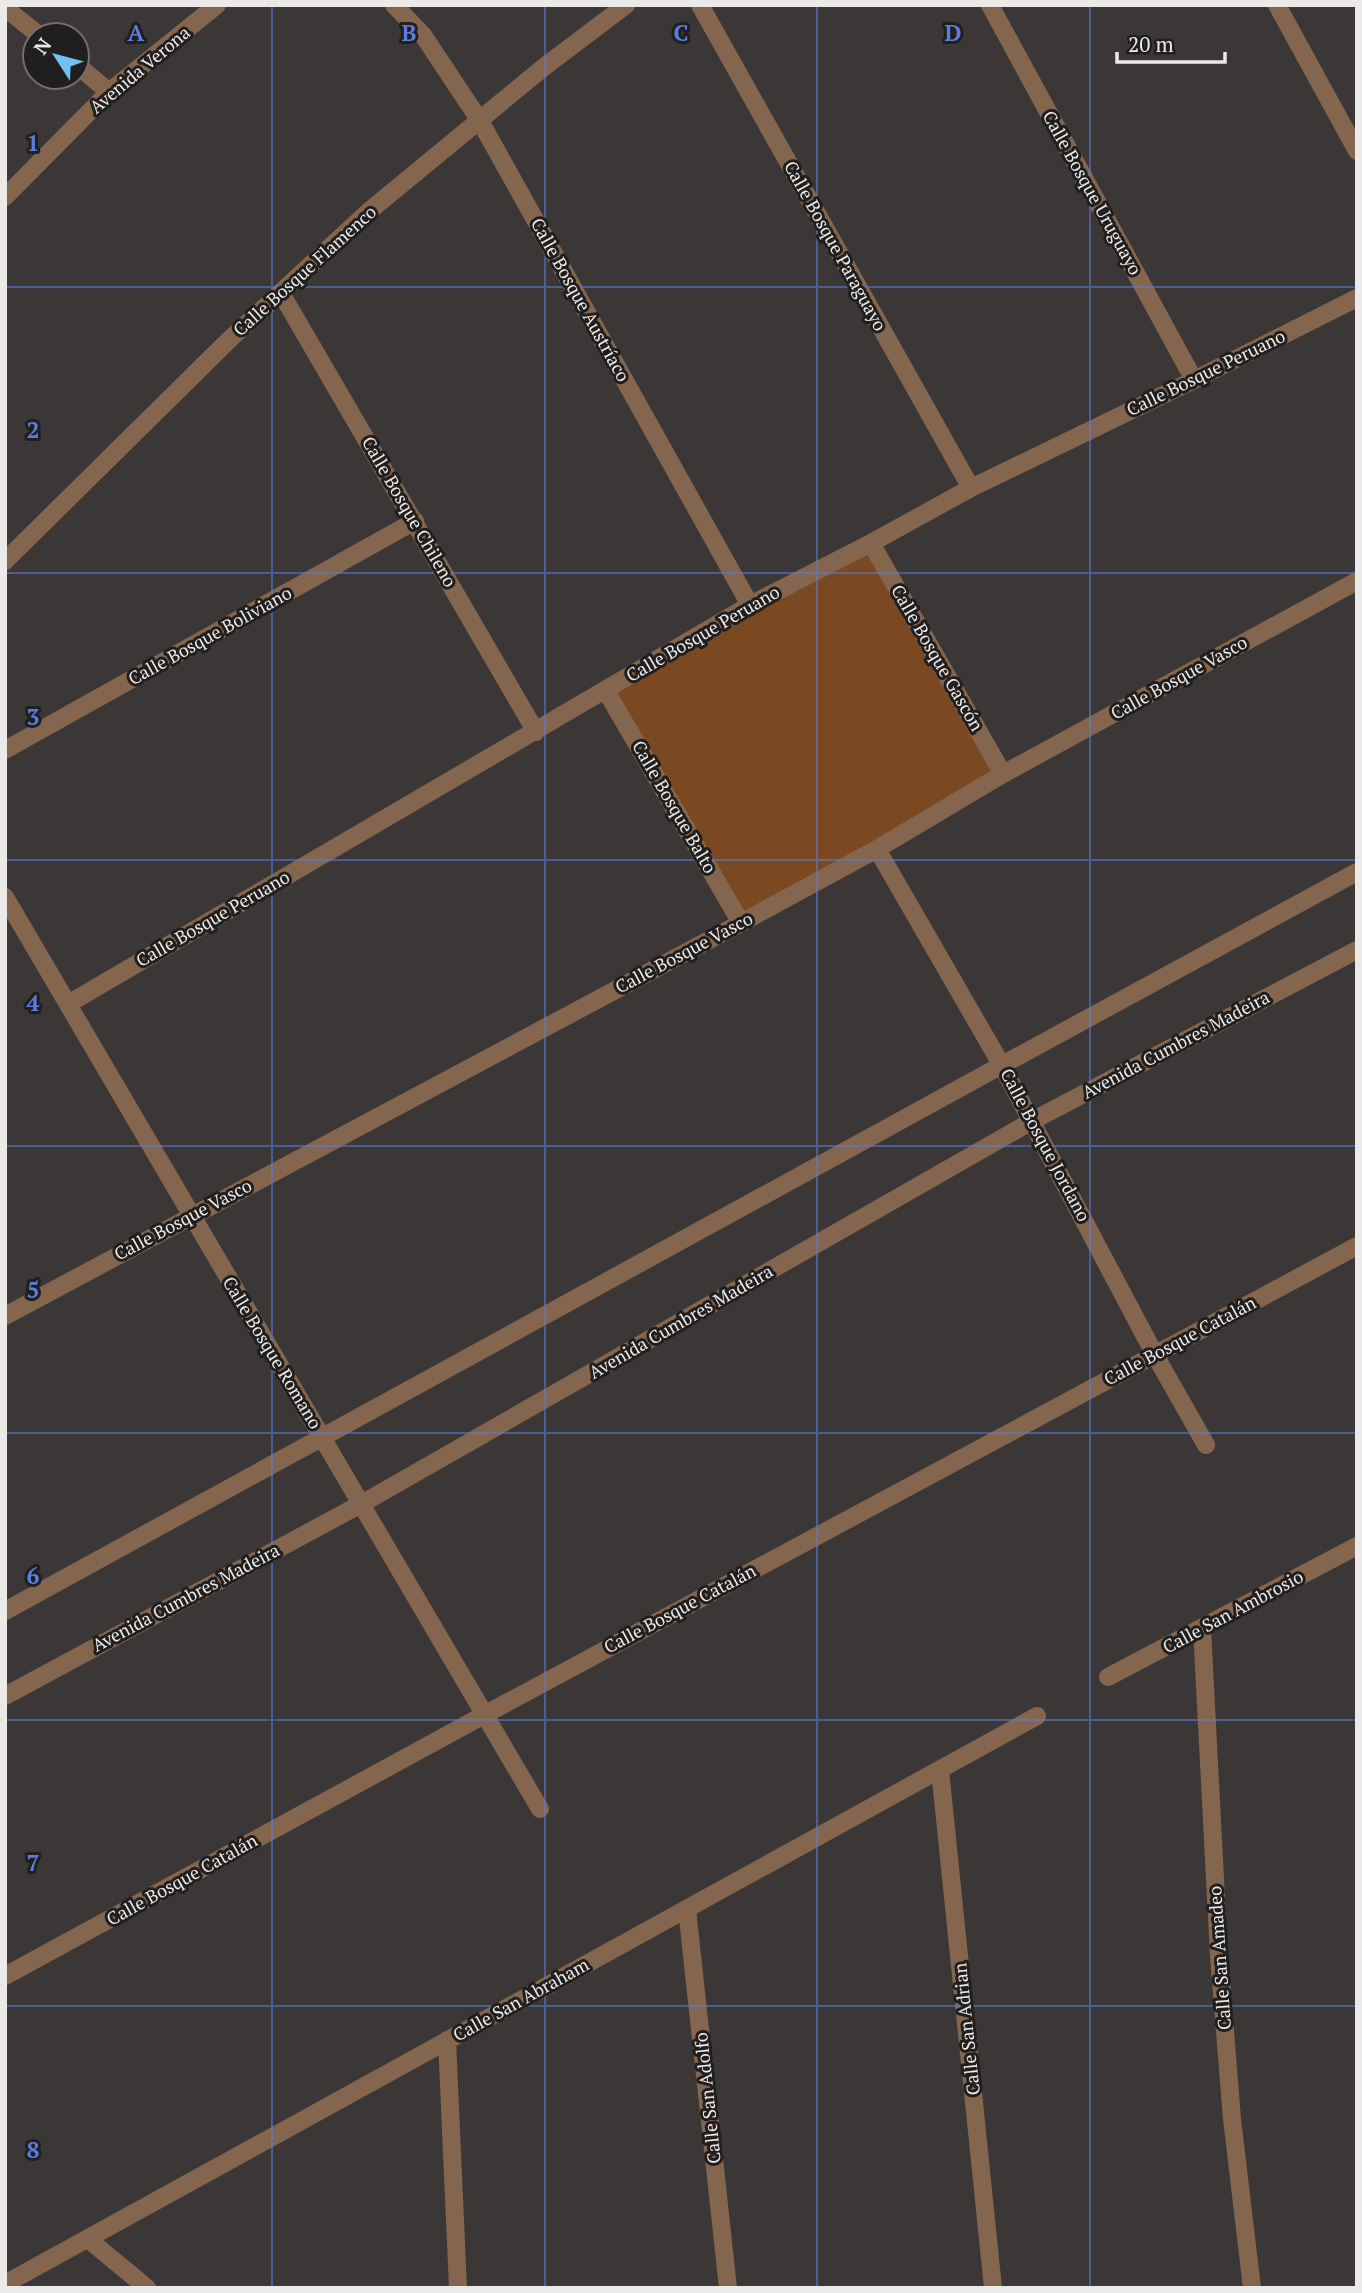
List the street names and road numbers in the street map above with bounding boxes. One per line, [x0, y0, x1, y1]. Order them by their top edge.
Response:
street label: Avenida Verona [85, 22, 195, 118]
street label: Calle Bosque Uruguayo [1038, 106, 1148, 279]
street label: Calle Bosque Paraguayo [779, 156, 893, 335]
street label: Calle Bosque Flamenco [228, 199, 381, 341]
street label: Calle Bosque Austríaco [526, 213, 636, 386]
street label: Calle Bosque Peruano [1122, 323, 1289, 421]
street label: Calle Bosque Chileno [357, 432, 463, 591]
street label: Calle Bosque Peruano [621, 579, 784, 687]
street label: Calle Bosque Boliviano [123, 580, 296, 690]
street label: Calle Bosque Gascón [886, 580, 990, 735]
street label: Calle Bosque Vasco [1106, 630, 1251, 725]
street label: Calle Bosque Balto [627, 736, 723, 877]
street label: Calle Bosque Peruano [131, 864, 294, 972]
street label: Calle Bosque Vasco [611, 906, 757, 999]
street label: Avenida Cumbres Madeira [1078, 984, 1273, 1104]
street label: Calle Bosque Jordano [995, 1064, 1096, 1225]
street label: Calle Bosque Vasco [110, 1173, 256, 1266]
street label: Avenida Cumbres Madeira [584, 1258, 777, 1384]
street label: Calle Bosque Romano [218, 1272, 328, 1433]
street label: Calle Bosque Catalán [1099, 1290, 1260, 1390]
street label: Avenida Cumbres Madeira [88, 1537, 283, 1657]
street label: Calle Bosque Catalán [599, 1558, 760, 1658]
street label: Calle San Ambrosio [1158, 1564, 1307, 1658]
street label: Calle Bosque Catalán [102, 1828, 262, 1931]
street label: Calle San Amadeo [1202, 1885, 1236, 2031]
street label: Calle San Abraham [448, 1952, 593, 2046]
street label: Calle San Adrian [947, 1962, 985, 2096]
street label: Calle San Adolfo [688, 2031, 726, 2165]

